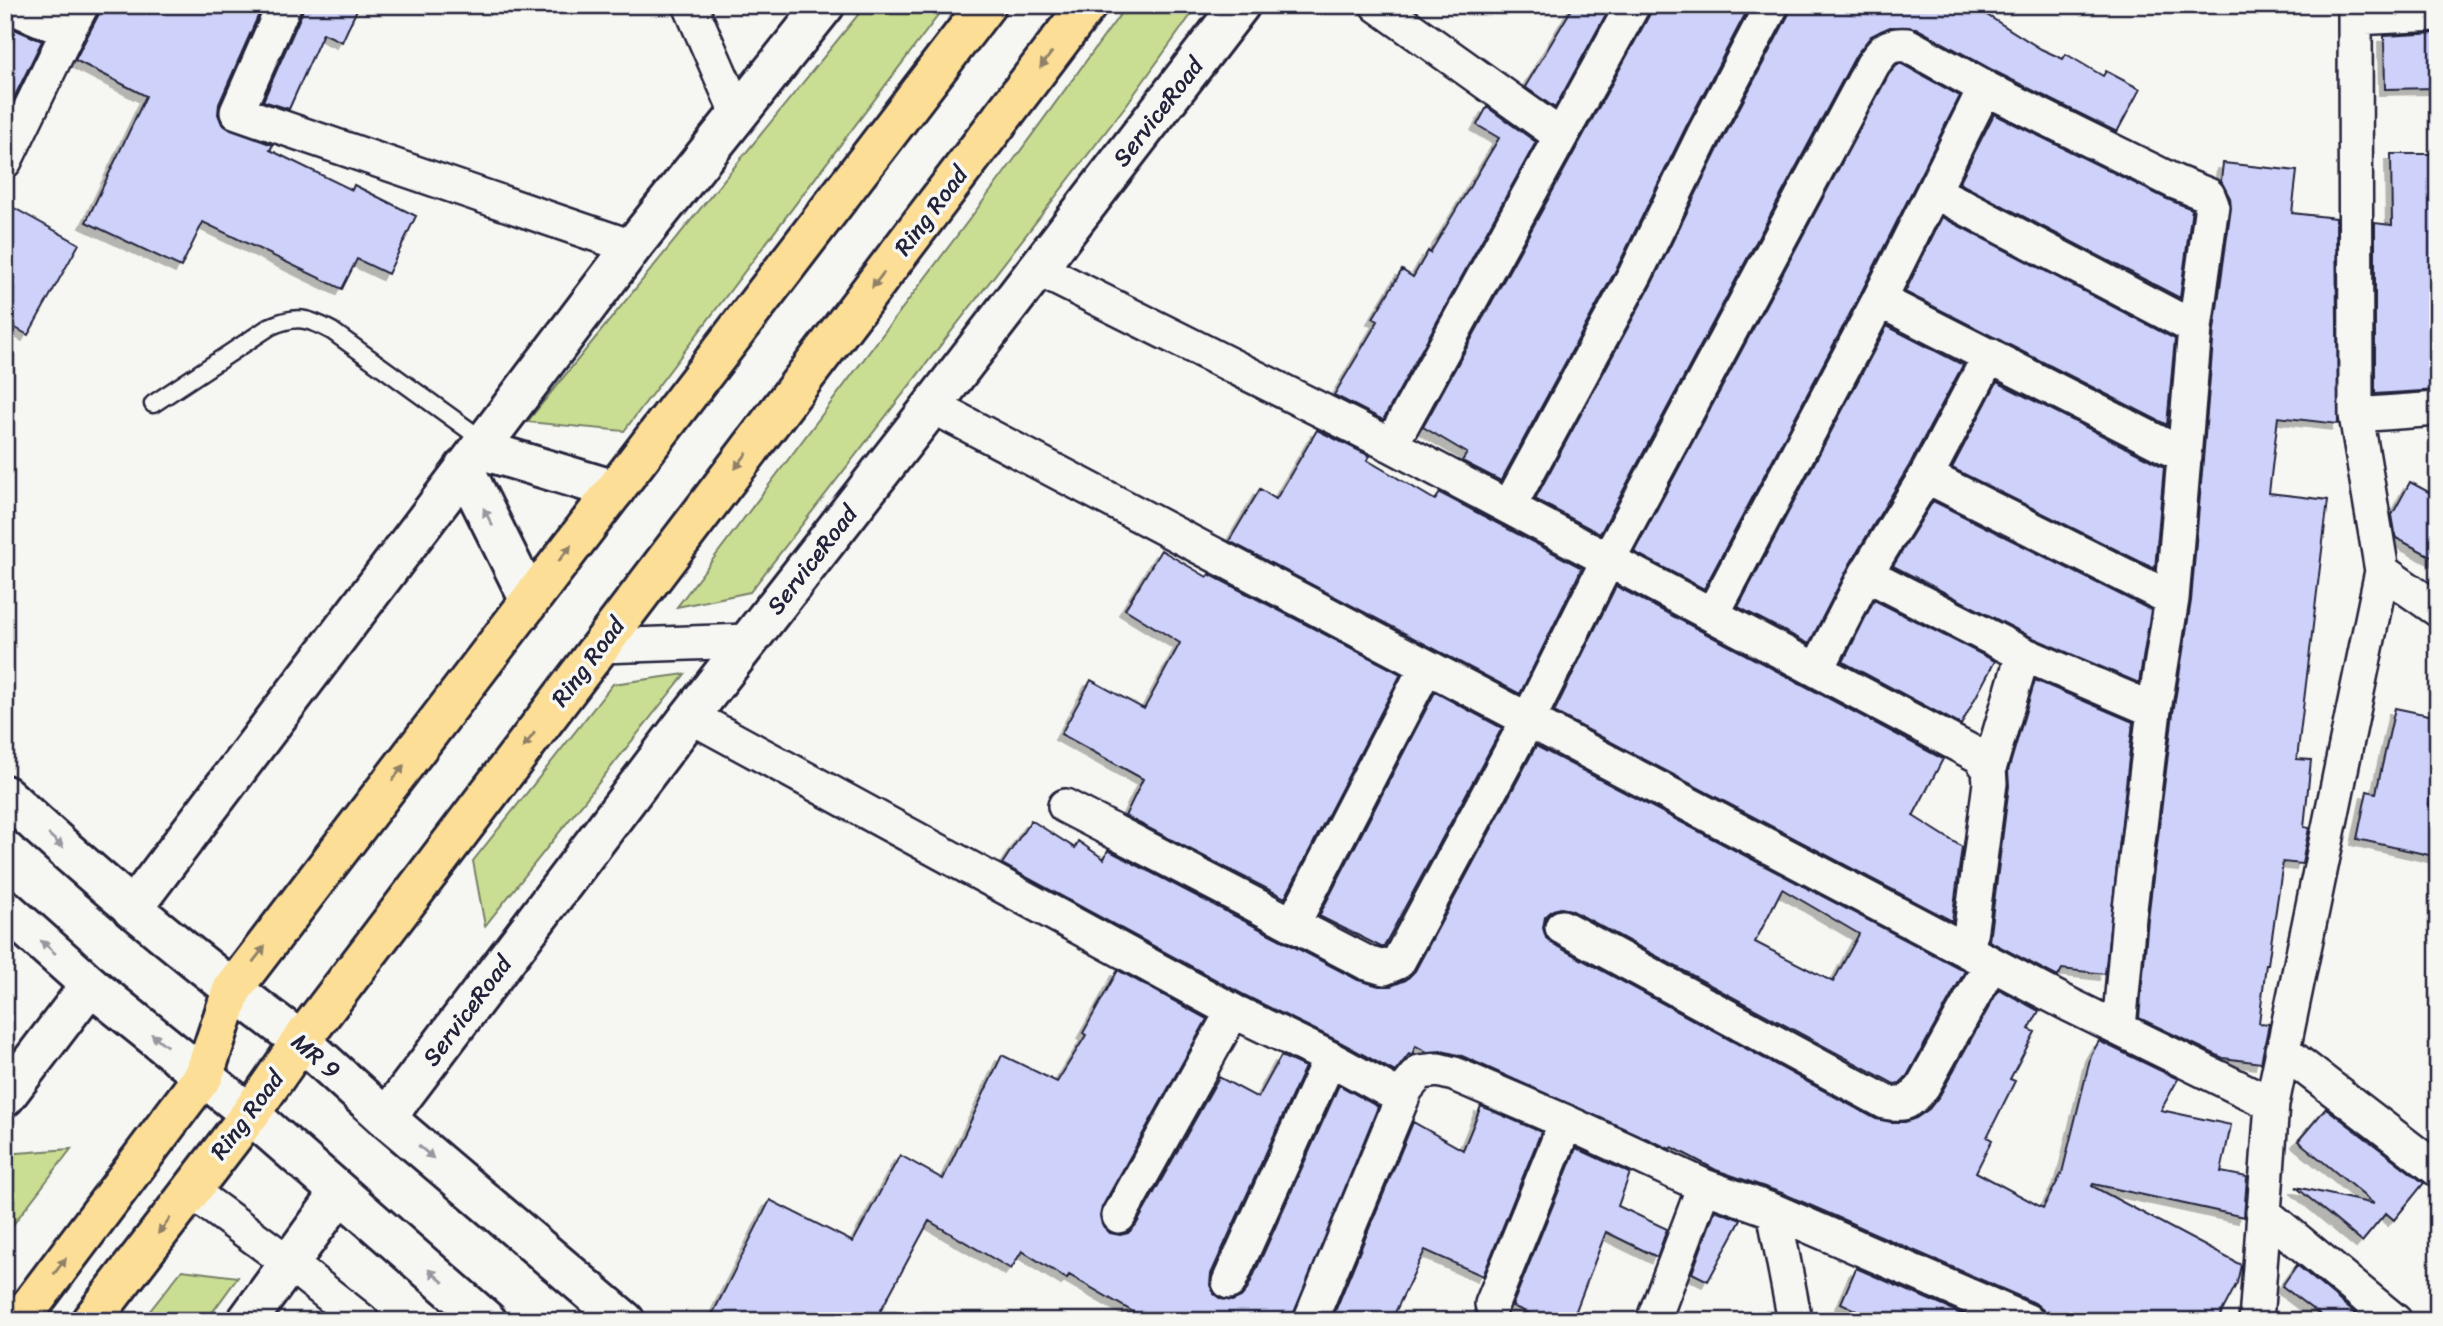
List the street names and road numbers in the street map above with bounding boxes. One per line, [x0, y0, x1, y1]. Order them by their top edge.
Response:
street label: ServiceRoad [1101, 46, 1216, 176]
street label: Ring Road [883, 156, 980, 265]
street label: ServiceRoad [755, 494, 870, 624]
street label: Ring Road [540, 607, 637, 716]
street label: ServiceRoad [411, 945, 524, 1076]
street label: MR 9 [281, 1022, 351, 1090]
street label: Ring Road [199, 1060, 296, 1169]

